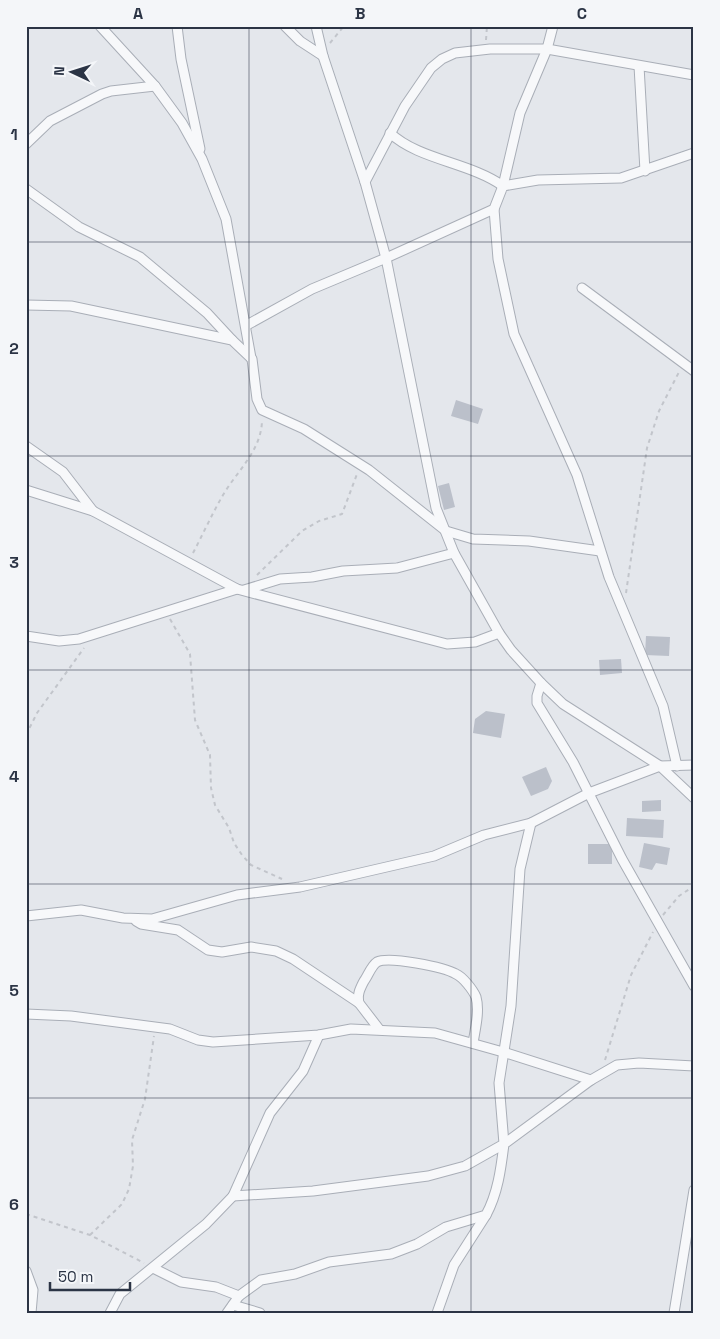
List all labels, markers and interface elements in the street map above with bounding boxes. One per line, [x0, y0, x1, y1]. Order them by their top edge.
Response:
text: A [133, 3, 143, 24]
text: B [355, 3, 365, 24]
text: C [577, 3, 587, 24]
north arrow [48, 48, 98, 98]
text: N [50, 66, 68, 76]
text: 1 [10, 124, 18, 145]
text: 2 [9, 338, 19, 359]
text: 3 [9, 552, 19, 573]
text: 4 [9, 766, 19, 787]
text: 5 [9, 980, 19, 1001]
text: 6 [9, 1194, 19, 1215]
scale bar [50, 1259, 130, 1291]
text: 50 m [58, 1267, 93, 1286]

